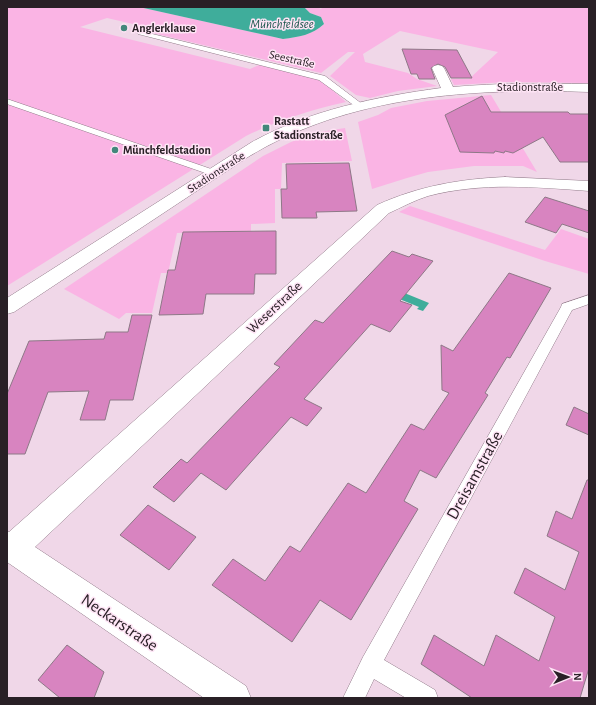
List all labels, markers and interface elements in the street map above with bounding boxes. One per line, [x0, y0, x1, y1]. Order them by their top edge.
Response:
water label: Münchfeldsee [250, 18, 314, 31]
place label: Anglerklause [132, 22, 196, 34]
marker: Anglerklause [119, 23, 129, 33]
street label: Seestraße [268, 48, 316, 70]
street label: Stadionstraße [497, 81, 563, 93]
place label: Rastatt Stadionstraße [274, 115, 343, 141]
marker: Rastatt Stadionstraße [261, 123, 271, 133]
place label: Münchfeldstadion [123, 144, 211, 156]
marker: Münchfeldstadion [110, 145, 120, 155]
street label: Stadionstraße [185, 149, 247, 195]
street label: Weserstraße [245, 279, 305, 336]
street label: Dreisamstraße [443, 428, 506, 522]
street label: Neckarstraße [78, 591, 161, 654]
north arrow [548, 657, 588, 697]
text: N [572, 673, 583, 681]

